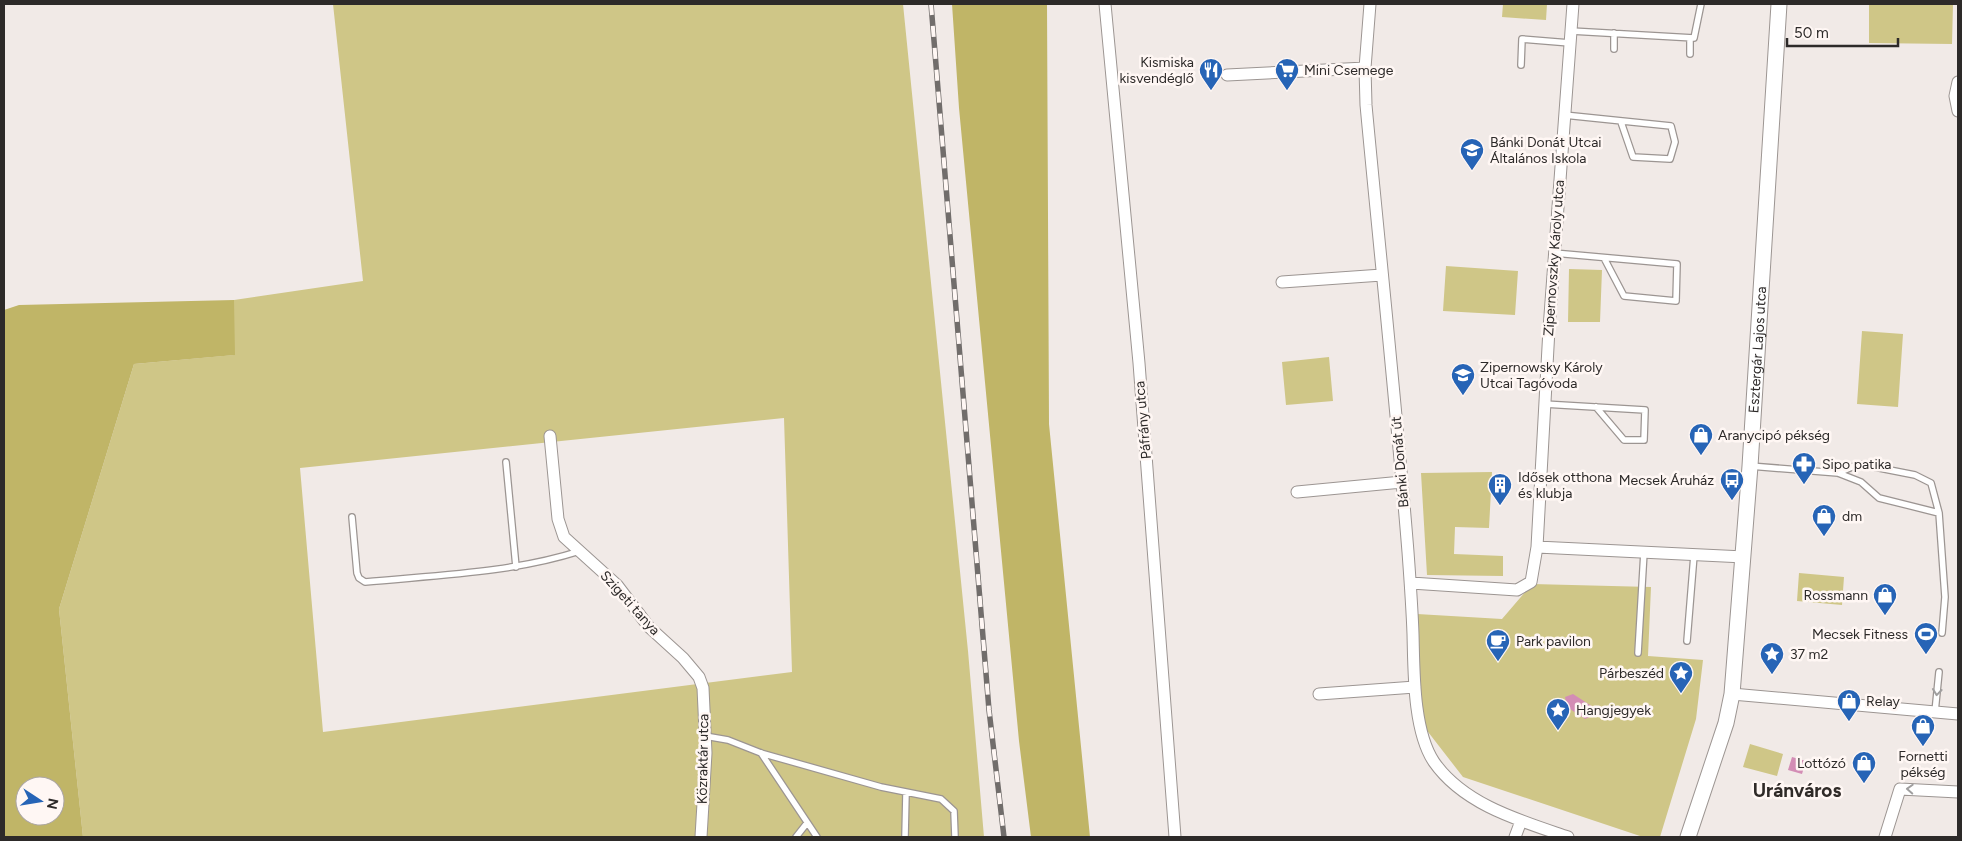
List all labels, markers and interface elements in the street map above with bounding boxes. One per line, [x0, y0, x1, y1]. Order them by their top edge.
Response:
scale bar [1787, 15, 1898, 47]
text: 50 m [1794, 24, 1829, 42]
place label: Kismiska kisvendéglő [1120, 54, 1194, 87]
restaurant icon: Kismiska kisvendéglő [1198, 57, 1224, 91]
supermarket icon: Mini Csemege [1274, 57, 1300, 91]
place label: Mini Csemege [1304, 62, 1394, 79]
place label: Bánki Donát Utcai Általános Iskola [1490, 134, 1602, 167]
school or university icon: Bánki Donát Utcai Általános Iskola [1459, 137, 1485, 171]
street label: Zipernovszky Károly utca [1540, 179, 1568, 337]
street label: Esztergár Lajos utca [1745, 286, 1770, 414]
place label: Zipernowsky Károly Utcai Tagóvoda [1480, 359, 1603, 392]
school or university icon: Zipernowsky Károly Utcai Tagóvoda [1450, 362, 1476, 396]
street label: Páfrány utca [1131, 380, 1155, 460]
street label: Bánki Donát út [1388, 416, 1412, 508]
shop icon: Aranycipó pékség [1688, 422, 1714, 456]
place label: Aranycipó pékség [1718, 427, 1830, 444]
pharmacy icon: Sipo patika [1791, 451, 1817, 485]
place label: Sipo patika [1822, 456, 1891, 473]
bus stop icon: Mecsek Áruház [1719, 467, 1745, 501]
place label: Idősek otthona és klubja [1518, 469, 1612, 502]
building icon: Idősek otthona és klubja [1487, 472, 1513, 506]
place label: Mecsek Áruház [1619, 472, 1714, 489]
shop icon: dm [1811, 503, 1837, 537]
place label: dm [1842, 508, 1862, 525]
street label: Szigeti tanya [597, 567, 663, 639]
shop icon: Rossmann [1872, 582, 1898, 616]
place label: Rossmann [1803, 587, 1868, 604]
sports icon: Mecsek Fitness [1913, 621, 1939, 655]
place label: Mecsek Fitness [1812, 626, 1908, 643]
cafe icon: Park pavilon [1485, 628, 1511, 662]
place label: Park pavilon [1516, 633, 1591, 650]
place icon: 37 m2 [1759, 641, 1785, 675]
place label: 37 m2 [1790, 646, 1828, 663]
place icon: Párbeszéd [1668, 660, 1694, 694]
place label: Párbeszéd [1599, 665, 1664, 682]
shop icon: Relay [1836, 688, 1862, 722]
one-way arrow [1932, 689, 1943, 697]
place label: Relay [1866, 693, 1901, 710]
place icon: Hangjegyek [1545, 697, 1571, 731]
place label: Hangjegyek [1576, 702, 1651, 719]
shop icon: Fornetti pékség [1910, 713, 1936, 747]
street label: Közraktár utca [694, 714, 712, 804]
place label: Fornetti pékség [1898, 748, 1948, 781]
shop icon: Lottózó [1851, 750, 1877, 784]
place label: Lottózó [1797, 755, 1846, 772]
north arrow [15, 776, 65, 826]
district label: Uránváros [1753, 779, 1841, 802]
one-way arrow [1905, 784, 1913, 795]
text: N [43, 797, 62, 811]

